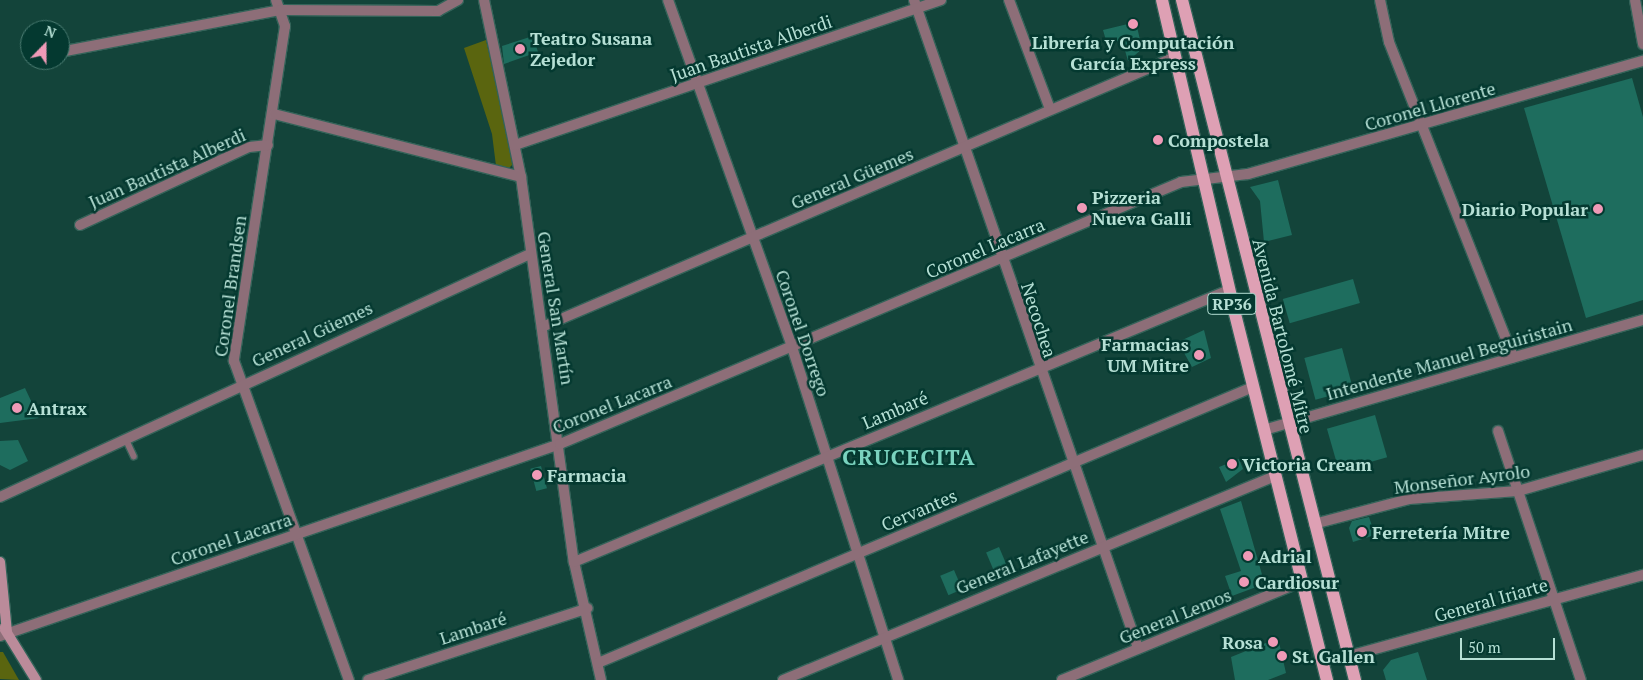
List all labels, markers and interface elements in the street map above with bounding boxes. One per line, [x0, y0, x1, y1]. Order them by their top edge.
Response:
street label: Juan Bautista Alberdi [667, 10, 835, 86]
marker: Librería y Computación García Express [1127, 18, 1139, 30]
north arrow [20, 20, 70, 70]
text: N [42, 21, 59, 42]
place label: Teatro Susana Zejedor [530, 28, 652, 70]
place label: Librería y Computación García Express [1032, 32, 1234, 74]
marker: Teatro Susana Zejedor [514, 43, 526, 55]
street label: Coronel Llorente [1362, 77, 1498, 135]
street label: Juan Bautista Alberdi [85, 124, 249, 212]
place label: Compostela [1168, 129, 1269, 151]
marker: Compostela [1152, 134, 1164, 146]
street label: General Güemes [787, 142, 917, 214]
place label: Pizzeria Nueva Galli [1092, 187, 1192, 230]
place label: Diario Popular [1462, 198, 1588, 220]
marker: Pizzeria Nueva Galli [1076, 202, 1088, 214]
marker: Diario Popular [1592, 203, 1604, 215]
street label: Coronel Lacarra [922, 213, 1048, 283]
street label: Coronel Brandsen [209, 214, 251, 358]
street label: General San Martín [533, 230, 579, 386]
street label: Avenida Bartolomé Mitre [1248, 236, 1318, 436]
street label: Coronel Dorrego [771, 267, 835, 399]
street label: Necochea [1017, 280, 1061, 360]
road number: RP36 [1207, 290, 1257, 318]
street label: General Güemes [248, 297, 376, 371]
street label: Intendente Manuel Beguiristain [1323, 313, 1575, 405]
place label: Farmacias UM Mitre [1101, 334, 1189, 376]
marker: Farmacias UM Mitre [1193, 349, 1205, 361]
street label: Coronel Lacarra [549, 370, 675, 438]
street label: Lambaré [859, 387, 931, 433]
place label: Antrax [27, 397, 87, 419]
marker: Antrax [11, 402, 23, 414]
district label: CRUCECITA [841, 444, 977, 470]
place label: Victoria Cream [1242, 453, 1372, 475]
marker: Victoria Cream [1226, 458, 1238, 470]
street label: Monseñor Ayrolo [1393, 460, 1531, 498]
place label: Farmacia [547, 464, 627, 486]
marker: Farmacia [531, 469, 543, 481]
street label: Cervantes [878, 484, 960, 536]
street label: Coronel Lacarra [167, 508, 295, 570]
place label: Ferretería Mitre [1372, 521, 1510, 543]
street label: General Lafayette [952, 526, 1092, 598]
marker: Ferretería Mitre [1356, 526, 1368, 538]
place label: Adrial [1258, 545, 1312, 567]
marker: Adrial [1242, 550, 1254, 562]
place label: Cardiosur [1255, 571, 1339, 593]
street label: General Iriarte [1432, 573, 1550, 627]
marker: Cardiosur [1237, 575, 1251, 589]
street label: General Lemos [1116, 584, 1234, 648]
street label: Lambaré [437, 607, 509, 649]
scale bar [1463, 628, 1558, 660]
place label: Rosa [1222, 631, 1263, 653]
marker: Rosa [1267, 636, 1279, 648]
text: 50 m [1468, 637, 1501, 657]
place label: St. Gallen [1292, 645, 1375, 667]
marker: St. Gallen [1276, 650, 1288, 662]

